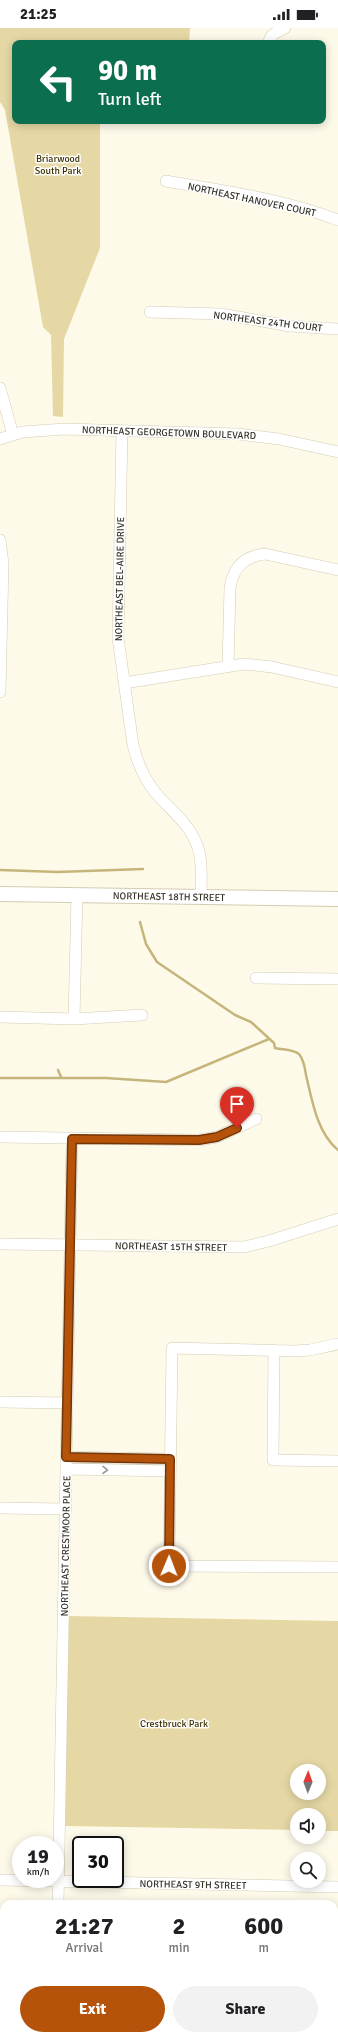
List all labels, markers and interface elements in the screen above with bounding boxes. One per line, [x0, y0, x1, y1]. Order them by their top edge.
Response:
text: 21:25 [20, 5, 57, 23]
text: 90 m [98, 54, 157, 88]
icon: left [32, 56, 84, 108]
text: Turn left [98, 88, 161, 110]
park label: Briarwood South Park [35, 153, 81, 177]
street label: NORTHEAST HANOVER COURT [187, 181, 317, 219]
street label: NORTHEAST 24TH COURT [213, 309, 323, 335]
street label: NORTHEAST GEORGETOWN BOULEVARD [82, 424, 256, 442]
street label: NORTHEAST BEL-AIRE DRIVE [113, 516, 127, 641]
street label: NORTHEAST 18TH STREET [113, 890, 225, 904]
pin [220, 1087, 254, 1128]
icon: arrive [226, 1093, 248, 1115]
street label: NORTHEAST 15TH STREET [115, 1240, 227, 1254]
one-way arrow [102, 1466, 108, 1474]
street label: NORTHEAST CRESTMOOR PLACE [59, 1475, 73, 1616]
position arrow [148, 1545, 190, 1587]
park label: Crestbruck Park [140, 1718, 208, 1730]
north arrow [290, 1764, 326, 1800]
map controls [290, 1764, 326, 1888]
button: sound [290, 1808, 326, 1844]
speed limit sign: 30 [72, 1836, 124, 1888]
text: 19 [27, 1844, 49, 1869]
button: search [290, 1852, 326, 1888]
text: km/h [27, 1866, 49, 1878]
street label: NORTHEAST 9TH STREET [139, 1878, 247, 1892]
text: 21:27 [55, 1911, 114, 1941]
text: 2 [173, 1911, 185, 1941]
text: 600 [244, 1911, 283, 1941]
text: Arrival [66, 1940, 103, 1956]
text: min [169, 1940, 190, 1956]
text: m [259, 1940, 269, 1956]
button: Exit [20, 1986, 165, 2032]
button: Share [173, 1986, 318, 2032]

